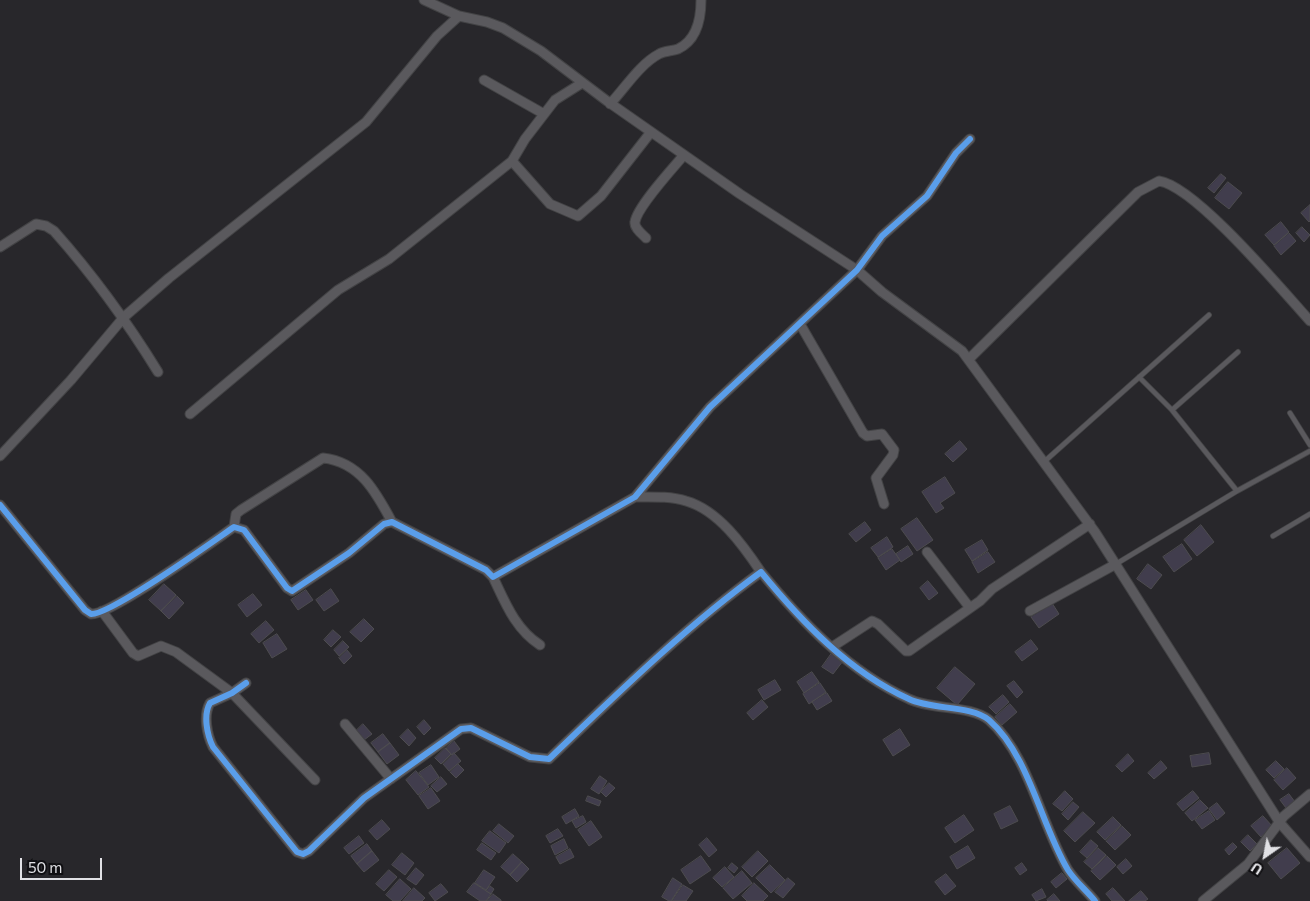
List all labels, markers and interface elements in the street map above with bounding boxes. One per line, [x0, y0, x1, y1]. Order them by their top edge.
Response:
north arrow [1240, 831, 1290, 881]
scale bar [22, 848, 105, 880]
text: 50 m [28, 858, 62, 876]
text: U [1248, 859, 1265, 879]

